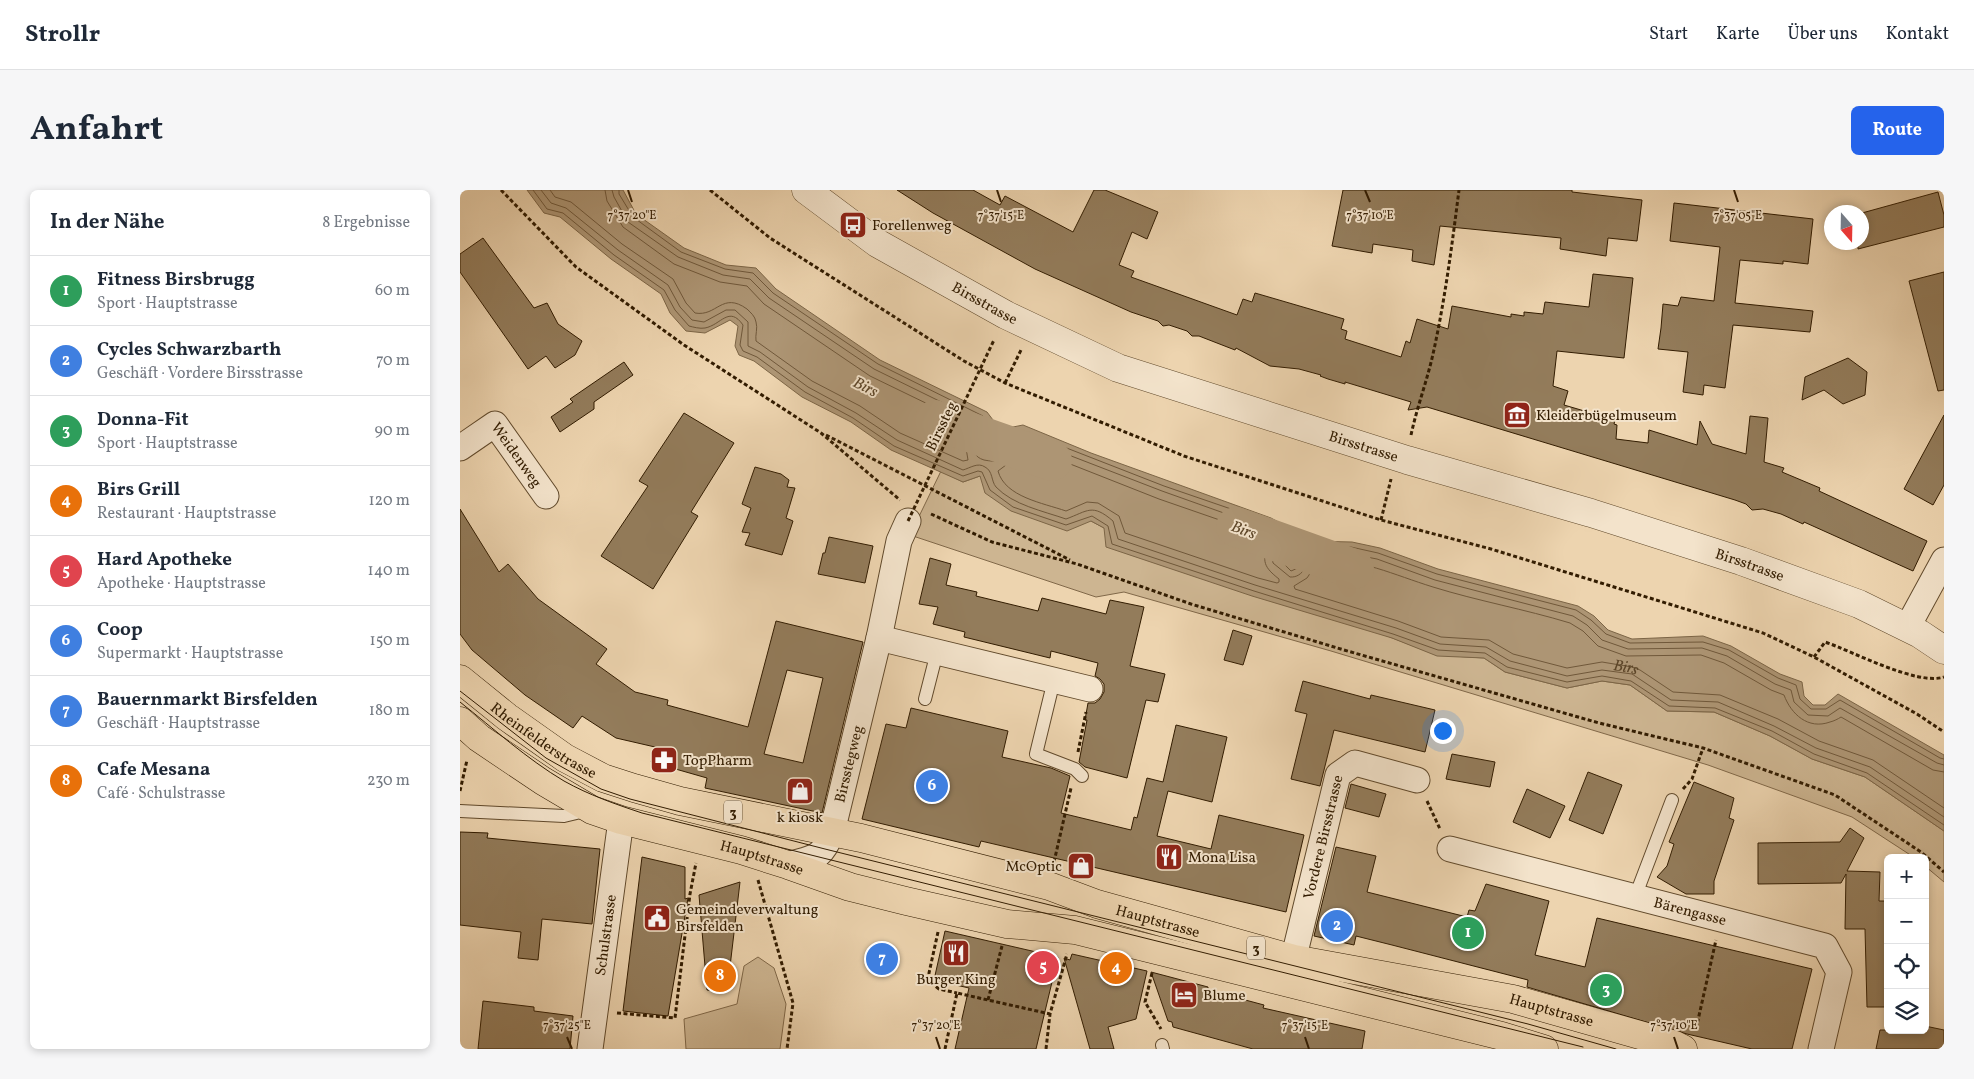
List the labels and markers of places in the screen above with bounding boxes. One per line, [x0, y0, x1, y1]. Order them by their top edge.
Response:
bus stop icon: Forellenweg [838, 210, 868, 240]
place label: Forellenweg [872, 216, 952, 237]
museum icon: Kleiderbügelmuseum [1502, 400, 1532, 430]
place label: Kleiderbügelmuseum [1536, 406, 1677, 427]
pharmacy icon: TopPharm [649, 745, 679, 775]
place label: TopPharm [683, 751, 752, 772]
pin: 6 [916, 767, 948, 805]
shop icon: k kiosk [785, 776, 815, 806]
place label: k kiosk [777, 808, 823, 829]
restaurant icon: Mona Lisa [1154, 842, 1184, 872]
place label: Mona Lisa [1188, 848, 1256, 869]
shop icon: McOptic [1066, 851, 1096, 881]
place label: McOptic [1006, 857, 1062, 878]
place label: Gemeindeverwaltung Birsfelden [676, 900, 819, 938]
public building icon: Gemeindeverwaltung Birsfelden [642, 903, 672, 933]
pin: 2 [1321, 907, 1353, 945]
pin: 1 [1452, 914, 1484, 952]
restaurant icon: Burger King [941, 938, 971, 968]
pin: 7 [866, 940, 898, 978]
pin: 5 [1027, 948, 1059, 986]
pin: 4 [1100, 949, 1132, 987]
pin: 8 [704, 957, 736, 995]
place label: Burger King [916, 970, 996, 991]
pin: 3 [1590, 971, 1622, 1009]
hotel icon: Blume [1169, 980, 1199, 1010]
place label: Blume [1203, 986, 1246, 1007]

